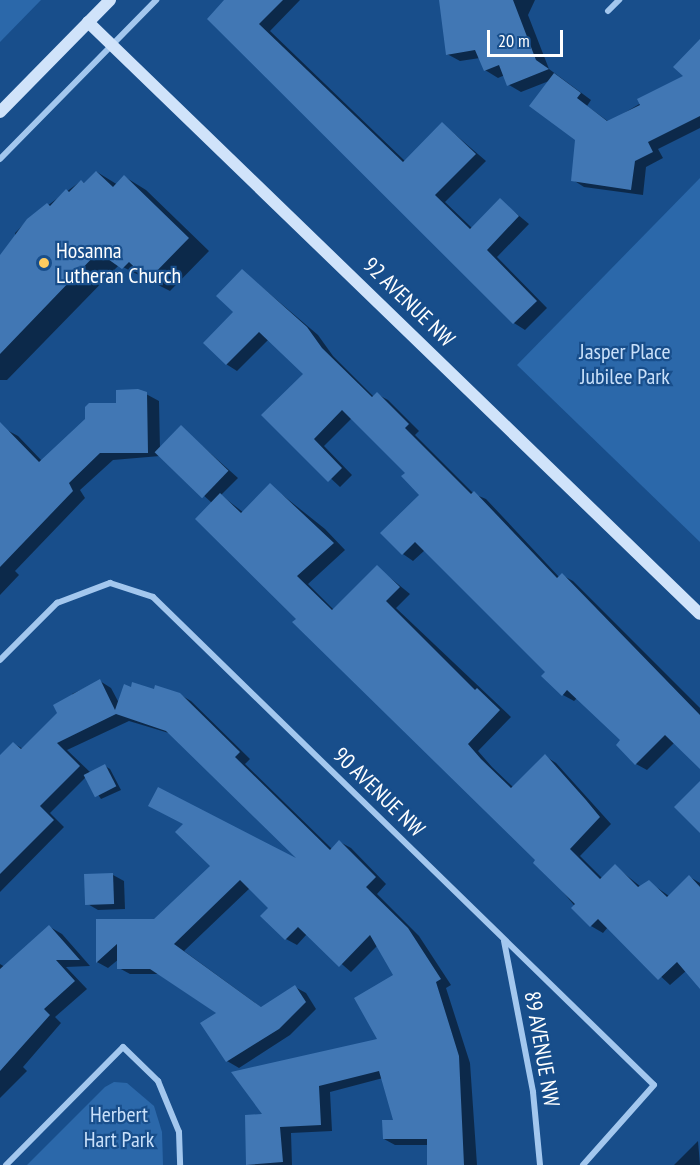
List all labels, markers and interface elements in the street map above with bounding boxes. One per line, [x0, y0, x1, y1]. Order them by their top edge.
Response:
scale bar [490, 18, 566, 56]
text: 20 m [498, 29, 530, 52]
place label: Hosanna Lutheran Church [56, 237, 181, 288]
street label: 92 AVENUE NW [358, 252, 460, 352]
marker: Hosanna Lutheran Church [37, 256, 51, 270]
park label: Jasper Place Jubilee Park [579, 338, 671, 390]
street label: 90 AVENUE NW [328, 742, 430, 842]
street label: 89 AVENUE NW [519, 989, 565, 1109]
park label: Herbert Hart Park [84, 1101, 154, 1152]

